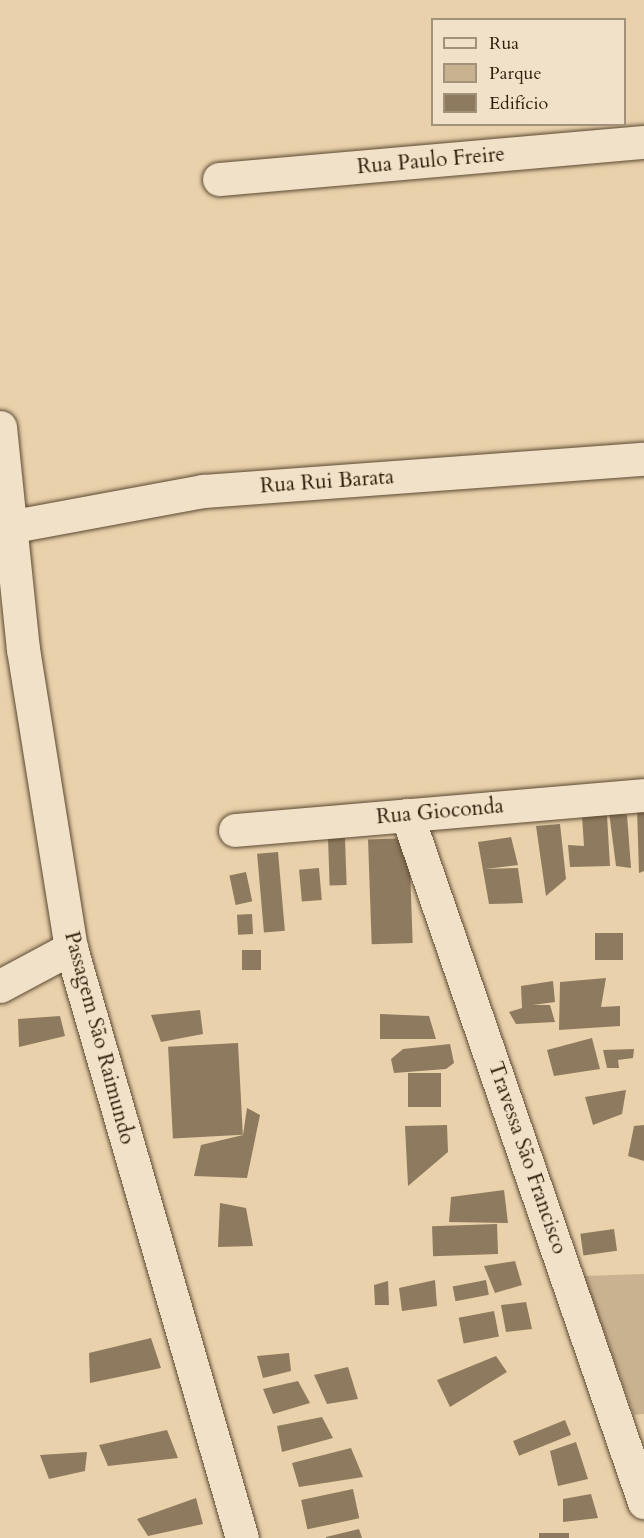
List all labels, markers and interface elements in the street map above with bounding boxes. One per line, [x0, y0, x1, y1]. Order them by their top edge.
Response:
legend [431, 18, 626, 126]
text: Rua [489, 31, 519, 56]
text: Parque [489, 61, 542, 86]
text: Edifício [489, 91, 548, 116]
street label: Rua Paulo Freire [356, 142, 506, 180]
street label: Rua Rui Barata [259, 465, 395, 499]
street label: Rua Gioconda [375, 794, 505, 830]
street label: Passagem São Raimundo [58, 929, 140, 1147]
street label: Travessa São Francisco [482, 1059, 572, 1257]

